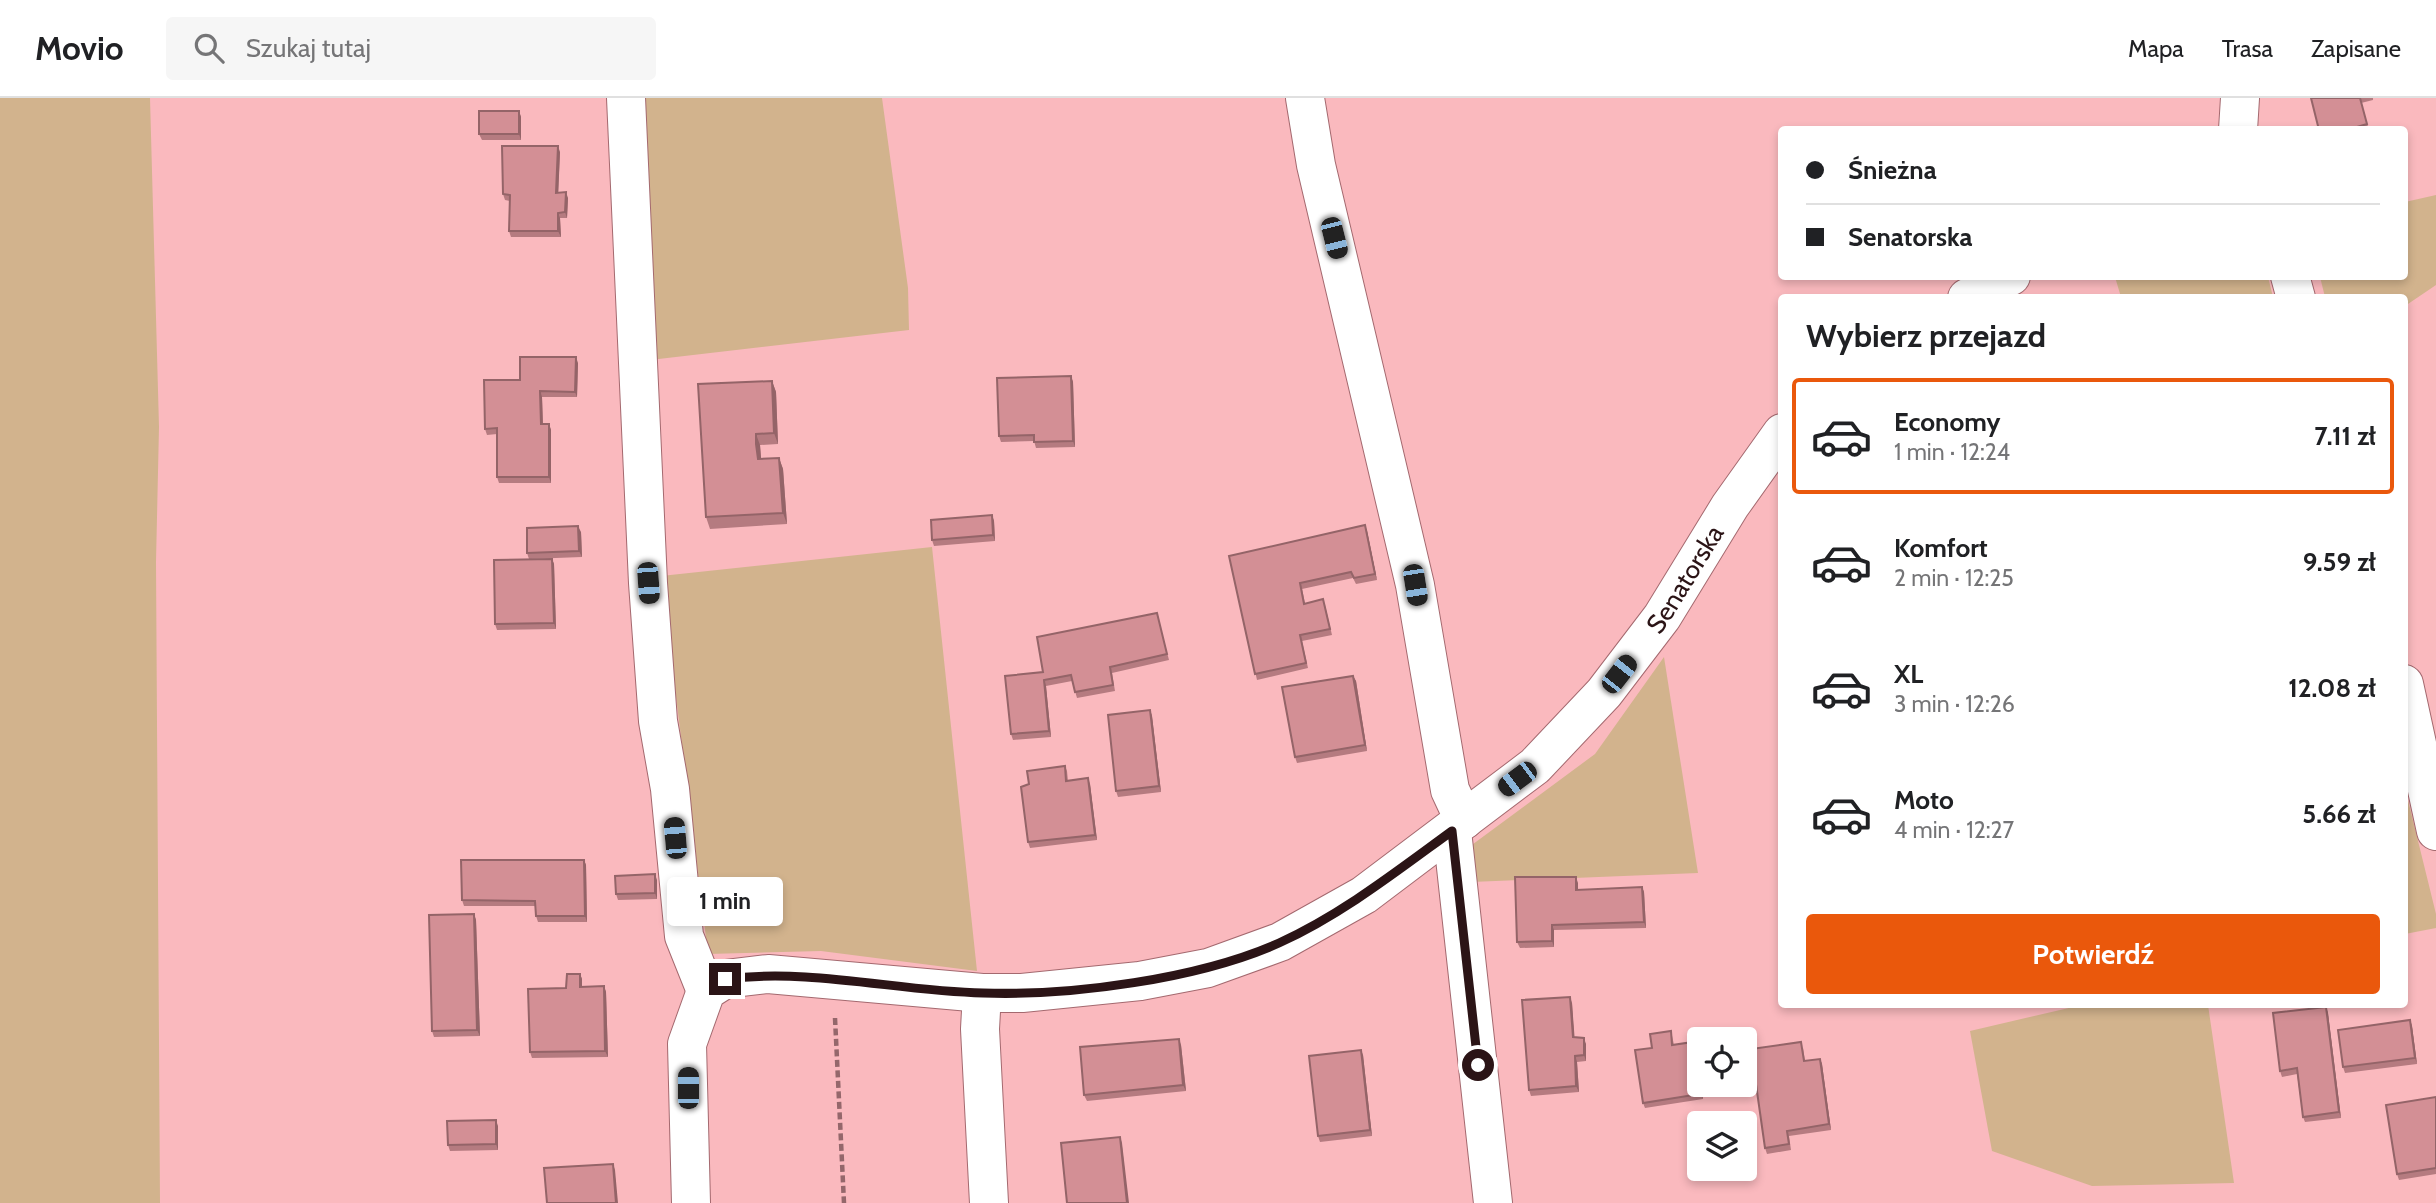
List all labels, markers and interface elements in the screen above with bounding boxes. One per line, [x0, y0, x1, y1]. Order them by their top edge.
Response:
search box [166, 17, 656, 80]
text: Movio [35, 28, 124, 68]
icon: search [190, 29, 228, 67]
text: Szukaj tutaj [246, 32, 371, 64]
text: Mapa [2128, 34, 2184, 63]
text: Trasa [2222, 34, 2273, 63]
text: Zapisane [2311, 34, 2401, 63]
text: Śnieżna [1848, 154, 1937, 186]
car [1319, 215, 1350, 261]
text: Senatorska [1848, 221, 1972, 253]
text: Wybierz przejazd [1806, 316, 2046, 355]
icon: car [1810, 405, 1873, 468]
text: Economy [1894, 406, 2000, 438]
text: 7.11 zł [2314, 420, 2376, 452]
text: 1 min · 12:24 [1894, 438, 2010, 466]
street label: Senatorska [1639, 519, 1731, 640]
icon: car [1810, 531, 1873, 594]
text: Komfort [1894, 532, 1988, 564]
text: 9.59 zł [2303, 546, 2376, 578]
car [637, 561, 660, 605]
car [1402, 563, 1429, 607]
text: 2 min · 12:25 [1894, 564, 2014, 592]
car [1598, 651, 1641, 697]
icon: car [1810, 657, 1873, 720]
text: XL [1894, 658, 1923, 690]
text: 12.08 zł [2288, 672, 2376, 704]
text: 3 min · 12:26 [1894, 690, 2015, 718]
car [1494, 758, 1541, 800]
icon: car [1810, 783, 1873, 846]
text: Moto [1894, 784, 1954, 816]
text: 5.66 zł [2302, 798, 2376, 830]
car [663, 816, 688, 860]
text: 4 min · 12:27 [1894, 816, 2014, 844]
callout: 1 min [667, 878, 783, 926]
text: 1 min [699, 887, 751, 915]
button: Potwierdź [1806, 914, 2380, 994]
route end [709, 963, 741, 995]
map controls [1687, 1027, 1757, 1181]
button: locate [1687, 1027, 1757, 1097]
route start [1462, 1049, 1494, 1081]
car [678, 1067, 699, 1109]
button: layers [1687, 1111, 1757, 1181]

